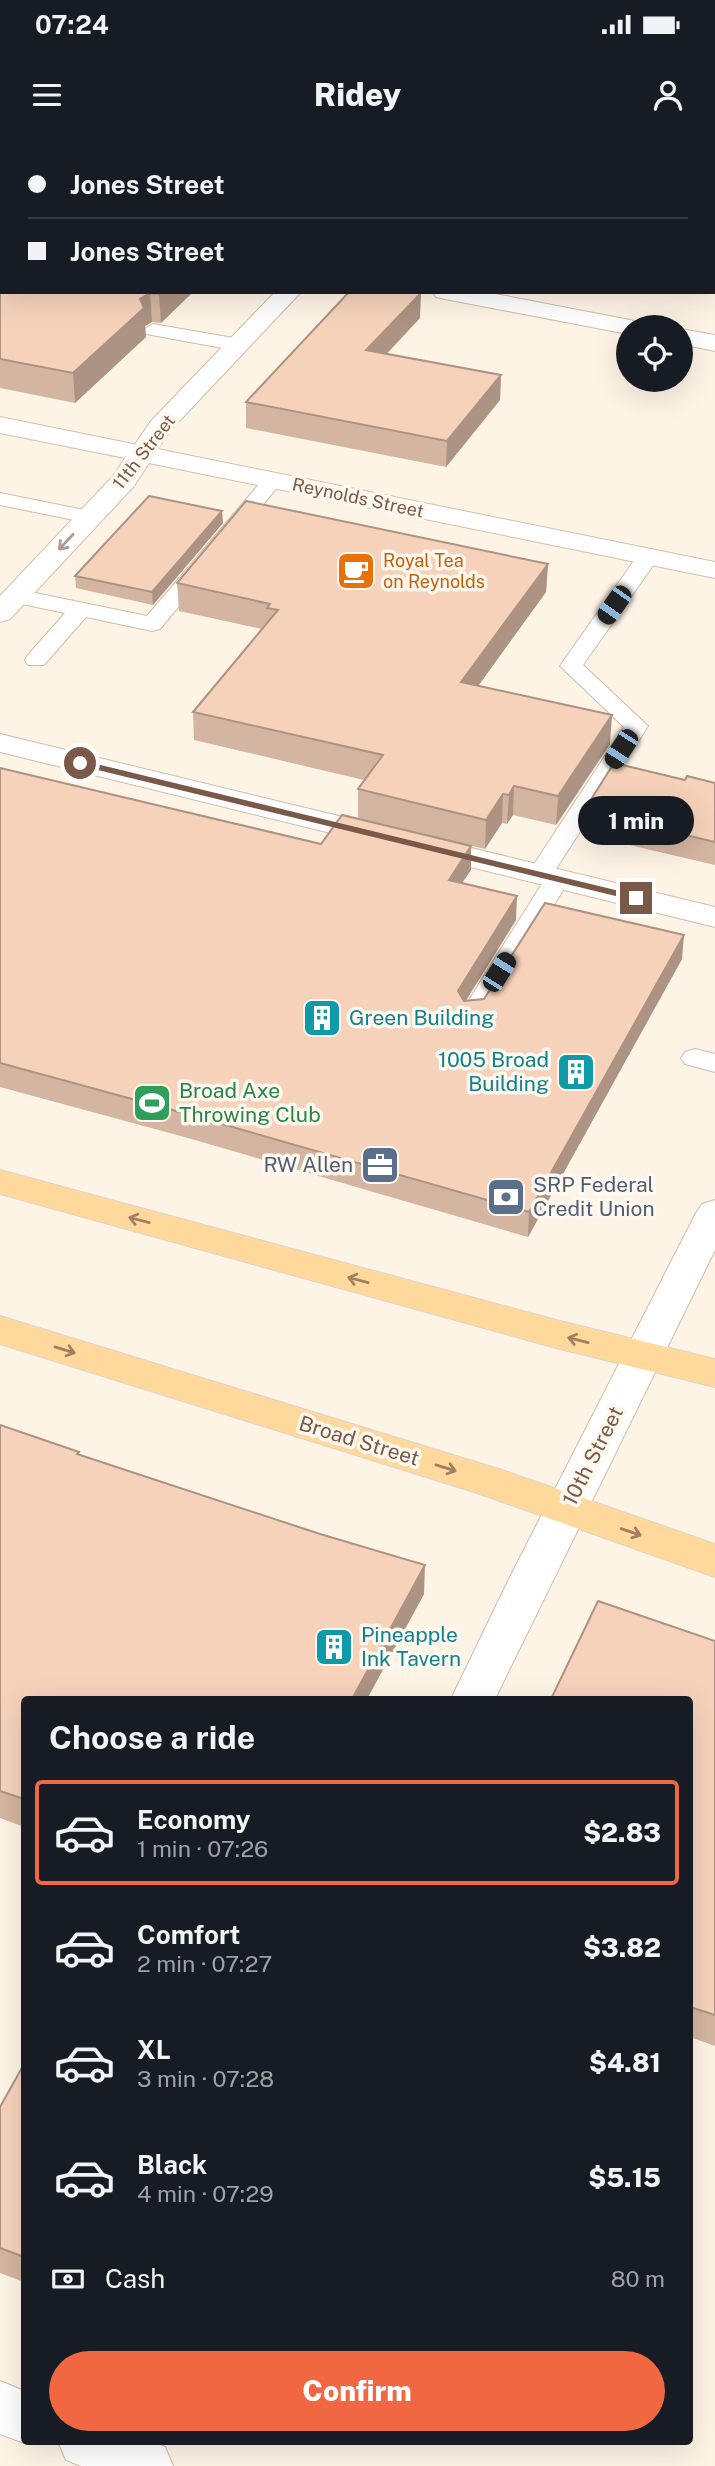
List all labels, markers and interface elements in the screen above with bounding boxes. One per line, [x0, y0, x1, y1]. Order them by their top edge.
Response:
text: 07:24 [35, 9, 109, 40]
icon: menu [28, 76, 66, 114]
text: Ridey [314, 76, 401, 113]
icon: person [649, 76, 687, 114]
text: Jones Street [70, 169, 225, 200]
text: Jones Street [70, 236, 225, 267]
map controls [616, 315, 693, 392]
button: locate [616, 315, 693, 392]
street label: 11th Street [108, 410, 179, 493]
street label: Reynolds Street [290, 473, 426, 522]
one-way arrow [57, 533, 74, 550]
cafe icon: Royal Tea on Reynolds [335, 550, 377, 592]
place label: Royal Tea on Reynolds [383, 550, 485, 592]
car [594, 582, 635, 628]
car [601, 726, 642, 772]
route start [64, 747, 96, 779]
callout: 1 min [578, 796, 694, 846]
text: 1 min [608, 807, 664, 834]
route end [620, 882, 652, 914]
car [479, 949, 520, 995]
building icon: Green Building [301, 997, 343, 1039]
place label: Green Building [349, 1005, 494, 1030]
place label: 1005 Broad Building [438, 1047, 549, 1096]
building icon: 1005 Broad Building [555, 1051, 597, 1093]
place label: Broad Axe Throwing Club [179, 1078, 321, 1127]
sports icon: Broad Axe Throwing Club [131, 1082, 173, 1124]
office icon: RW Allen [359, 1144, 401, 1186]
place label: RW Allen [263, 1152, 353, 1177]
place label: SRP Federal Credit Union [533, 1172, 655, 1221]
bank icon: SRP Federal Credit Union [485, 1176, 527, 1218]
one-way arrow [128, 1213, 151, 1226]
one-way arrow [348, 1273, 370, 1286]
one-way arrow [567, 1333, 590, 1346]
one-way arrow [54, 1345, 76, 1358]
street label: 10th Street [557, 1402, 628, 1510]
street label: Broad Street [296, 1410, 422, 1471]
one-way arrow [435, 1463, 457, 1476]
one-way arrow [619, 1527, 641, 1539]
place label: Pineapple Ink Tavern [361, 1622, 461, 1671]
building icon: Pineapple Ink Tavern [313, 1626, 355, 1668]
text: Choose a ride [49, 1719, 255, 1756]
icon: car [53, 1801, 116, 1864]
text: Economy [137, 1804, 250, 1835]
text: $2.83 [583, 1817, 661, 1848]
text: 1 min · 07:26 [137, 1835, 268, 1862]
icon: car [53, 1916, 116, 1979]
text: Comfort [137, 1919, 240, 1950]
text: $3.82 [583, 1932, 661, 1963]
text: 2 min · 07:27 [137, 1950, 272, 1977]
icon: car [53, 2031, 116, 2094]
text: XL [137, 2034, 171, 2065]
text: $4.81 [589, 2047, 661, 2078]
text: 3 min · 07:28 [137, 2065, 274, 2092]
icon: car [53, 2146, 116, 2209]
text: Black [137, 2149, 207, 2180]
text: $5.15 [588, 2162, 661, 2193]
text: 4 min · 07:29 [137, 2180, 274, 2207]
icon: cash [49, 2260, 87, 2298]
text: Cash [105, 2263, 165, 2294]
text: 80 m [611, 2265, 665, 2292]
button: Confirm [49, 2351, 665, 2431]

